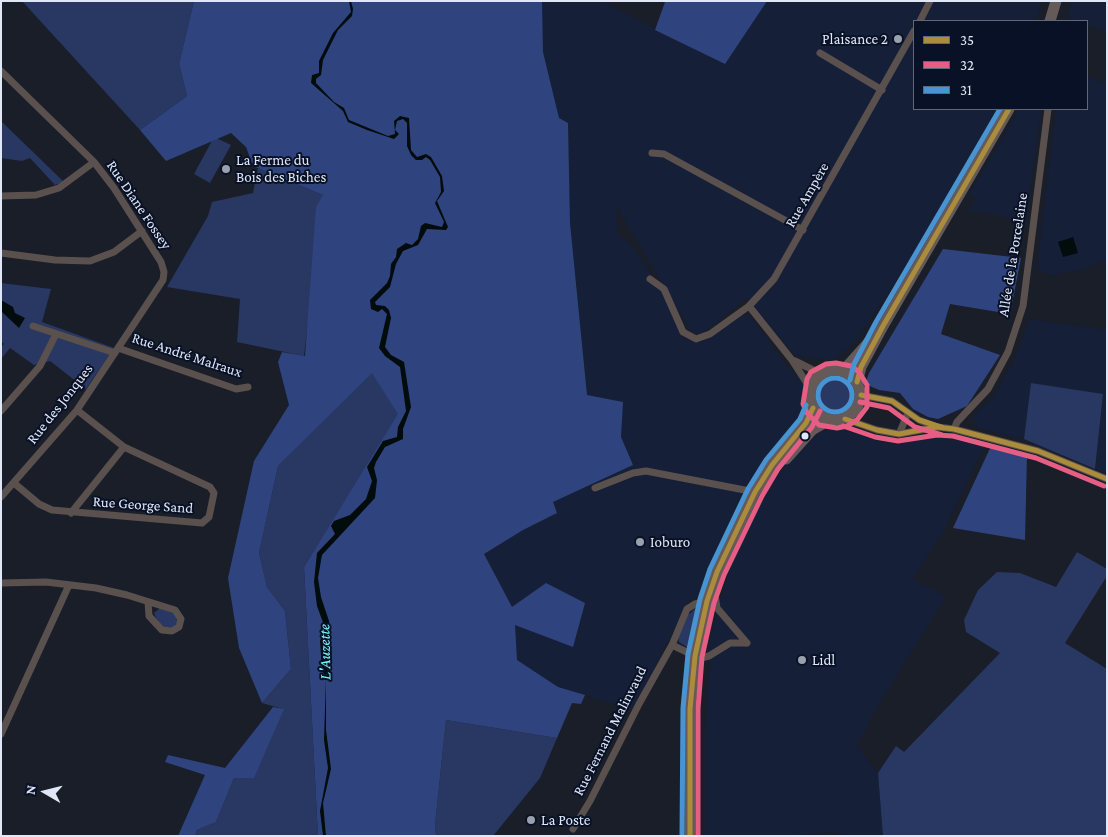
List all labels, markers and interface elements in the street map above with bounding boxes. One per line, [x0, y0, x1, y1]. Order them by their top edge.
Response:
legend [913, 20, 1088, 110]
place label: Plaisance 2 [822, 30, 888, 48]
text: 35 [960, 32, 974, 48]
marker: Plaisance 2 [892, 33, 904, 45]
text: 32 [960, 57, 974, 73]
text: 31 [960, 82, 972, 98]
place label: La Ferme du Bois des Biches [236, 151, 326, 186]
street label: Rue Diane Fossey [103, 157, 175, 253]
street label: Rue Ampère [781, 159, 833, 231]
marker: La Ferme du Bois des Biches [220, 163, 232, 175]
street label: Allée de la Porcelaine [994, 192, 1032, 318]
street label: Rue André Malraux [130, 329, 244, 381]
street label: Rue des Jonques [23, 360, 97, 448]
unlabelled marker [800, 431, 810, 441]
street label: Rue George Sand [92, 493, 194, 517]
place label: Ioburo [650, 533, 690, 551]
marker: Ioburo [634, 536, 646, 548]
water label: L'Auzette [315, 624, 335, 680]
place label: Lidl [812, 651, 835, 669]
marker: Lidl [796, 654, 808, 666]
street label: Rue Fernand Malinvaud [569, 663, 651, 799]
north arrow [20, 767, 70, 817]
text: N [22, 784, 39, 796]
place label: La Poste [541, 811, 590, 829]
marker: La Poste [525, 814, 537, 826]

